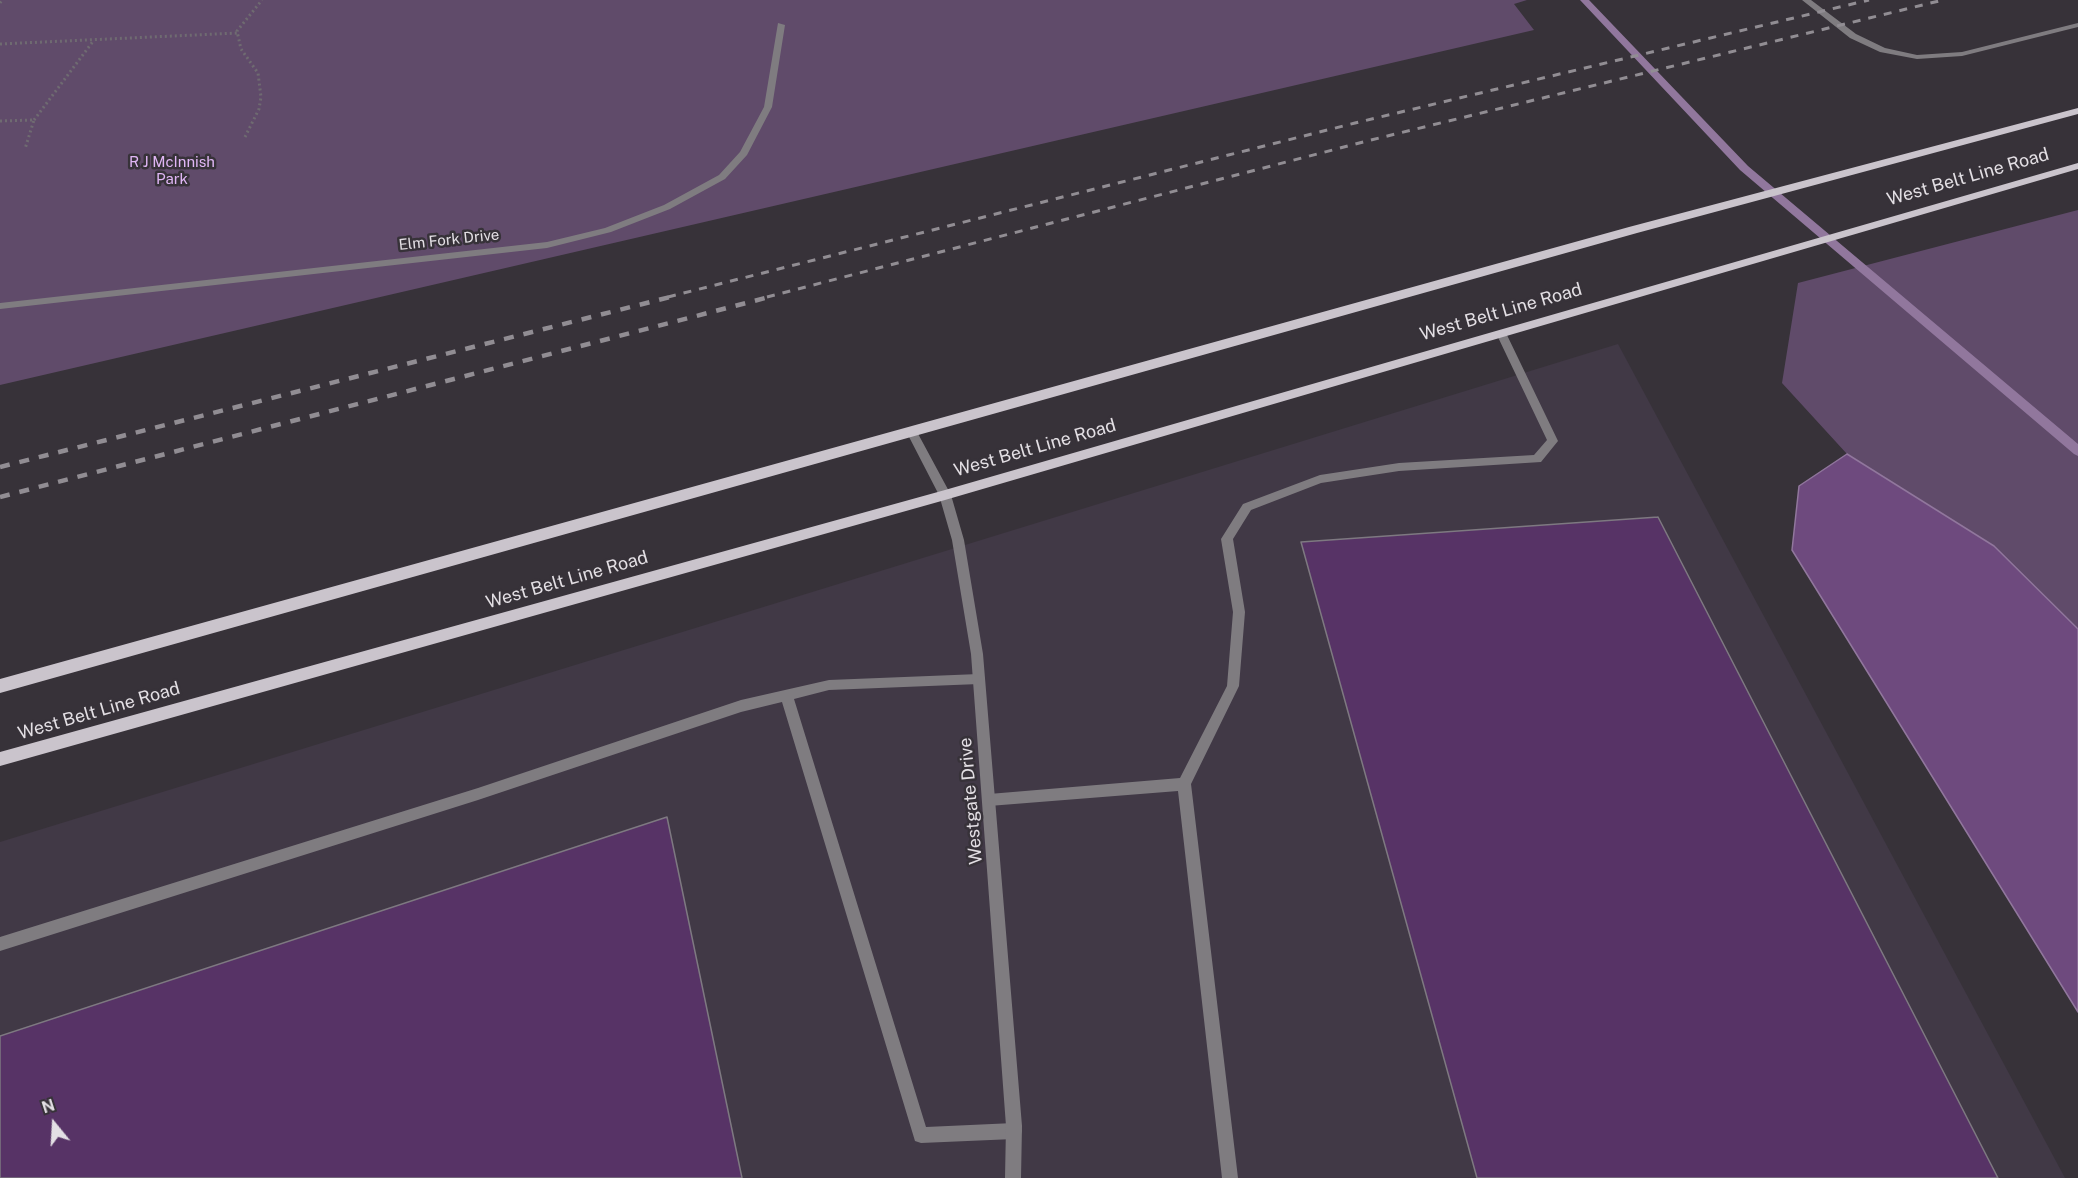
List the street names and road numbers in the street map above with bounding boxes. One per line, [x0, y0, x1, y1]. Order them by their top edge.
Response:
street label: West Belt Line Road [1884, 143, 2052, 211]
street label: Elm Fork Drive [398, 226, 500, 254]
street label: West Belt Line Road [1417, 278, 1585, 346]
street label: West Belt Line Road [951, 414, 1119, 482]
street label: West Belt Line Road [483, 546, 651, 614]
street label: West Belt Line Road [15, 677, 183, 745]
street label: Westgate Drive [955, 737, 987, 865]

